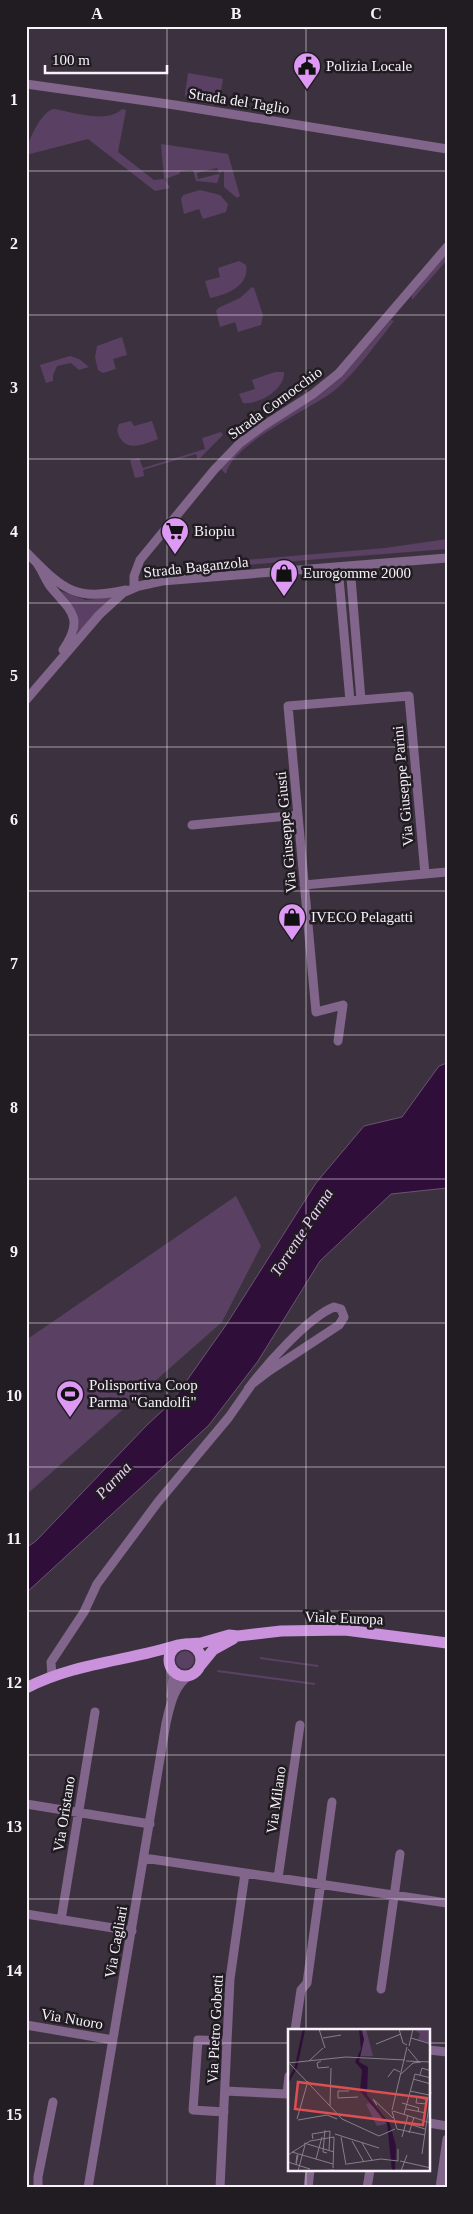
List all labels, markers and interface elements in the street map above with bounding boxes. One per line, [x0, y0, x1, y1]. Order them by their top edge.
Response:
text: A [91, 5, 103, 22]
text: B [231, 5, 242, 22]
text: C [370, 5, 382, 22]
scale bar [45, 42, 168, 74]
public building icon: Polizia Locale [292, 51, 322, 90]
text: 100 m [52, 52, 90, 68]
place label: Polizia Locale [326, 58, 413, 74]
street label: Strada del Taglio [187, 85, 291, 117]
text: 1 [10, 91, 18, 108]
text: 2 [10, 235, 18, 252]
street label: Strada Cornocchio [225, 364, 325, 442]
text: 3 [10, 379, 18, 396]
supermarket icon: Biopiu [160, 516, 190, 555]
text: 4 [10, 523, 18, 540]
place label: Biopiu [194, 523, 235, 539]
street label: Strada Baganzola [143, 554, 250, 580]
shop icon: Eurogomme 2000 [269, 558, 299, 597]
place label: Eurogomme 2000 [303, 565, 411, 581]
text: 5 [10, 667, 18, 684]
street label: Via Giuseppe Parini [390, 725, 416, 847]
street label: Via Giuseppe Giusti [273, 771, 299, 893]
text: 6 [10, 811, 18, 828]
shop icon: IVECO Pelagatti [277, 902, 307, 941]
place label: IVECO Pelagatti [311, 909, 413, 925]
text: 7 [10, 955, 18, 972]
text: 8 [10, 1099, 18, 1116]
water label: Torrente Parma [267, 1185, 336, 1279]
text: 9 [10, 1243, 18, 1260]
place label: Polisportiva Coop Parma "Gandolfi" [89, 1377, 198, 1410]
sports icon: Polisportiva Coop Parma "Gandolfi" [55, 1379, 85, 1418]
text: 10 [6, 1387, 22, 1404]
water label: Parma [92, 1459, 134, 1503]
text: 11 [6, 1530, 22, 1547]
street label: Viale Europa [304, 1609, 384, 1627]
text: 12 [6, 1674, 22, 1691]
street label: Via Milano [263, 1765, 289, 1835]
street label: Via Oristano [50, 1775, 78, 1853]
text: 13 [6, 1818, 22, 1835]
street label: Via Cagliari [102, 1905, 130, 1979]
text: 14 [6, 1962, 22, 1979]
street label: Via Pietro Gobetti [204, 1974, 226, 2084]
street label: Via Nuoro [40, 2006, 104, 2032]
inset map [288, 2029, 430, 2172]
text: 15 [6, 2106, 22, 2123]

